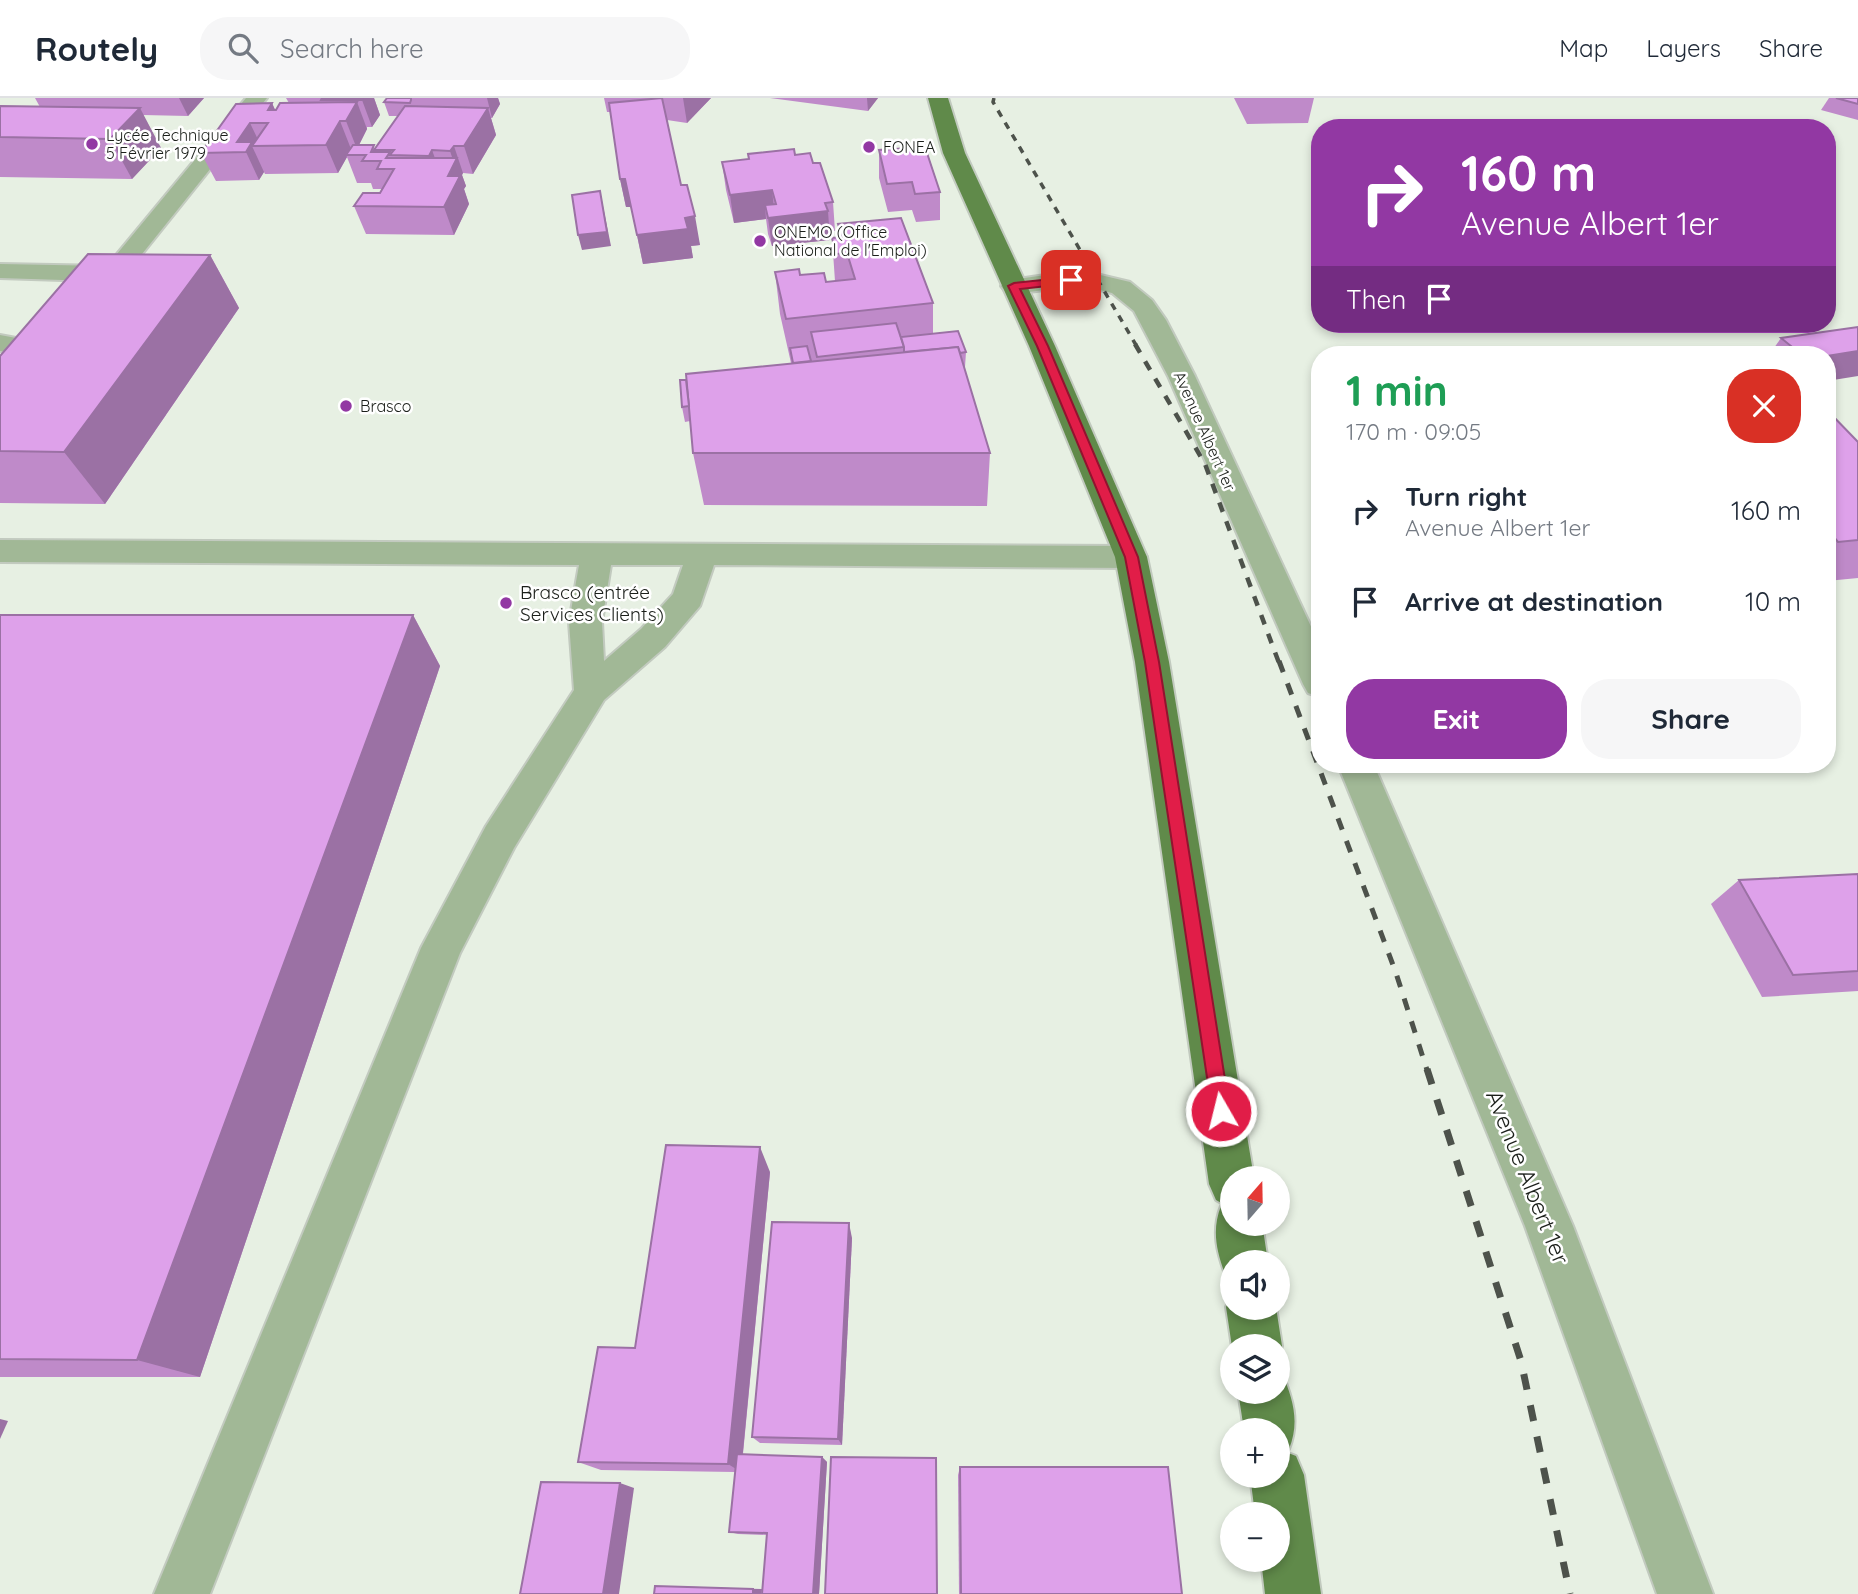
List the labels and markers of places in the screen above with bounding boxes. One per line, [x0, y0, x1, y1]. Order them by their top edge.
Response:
place label: Lycée Technique 5 Février 1979 [106, 125, 229, 163]
marker: Lycée Technique 5 Février 1979 [84, 136, 100, 152]
place label: FONEA [883, 137, 935, 157]
marker: FONEA [861, 139, 877, 155]
place label: ONEMO (Office National de l'Emploi) [774, 222, 927, 260]
marker: ONEMO (Office National de l'Emploi) [752, 233, 768, 249]
pin [1041, 250, 1101, 310]
place label: Brasco [360, 396, 412, 416]
marker: Brasco [338, 398, 354, 414]
place label: Brasco (entrée Services Clients) [520, 580, 664, 626]
marker: Brasco (entrée Services Clients) [498, 595, 514, 611]

